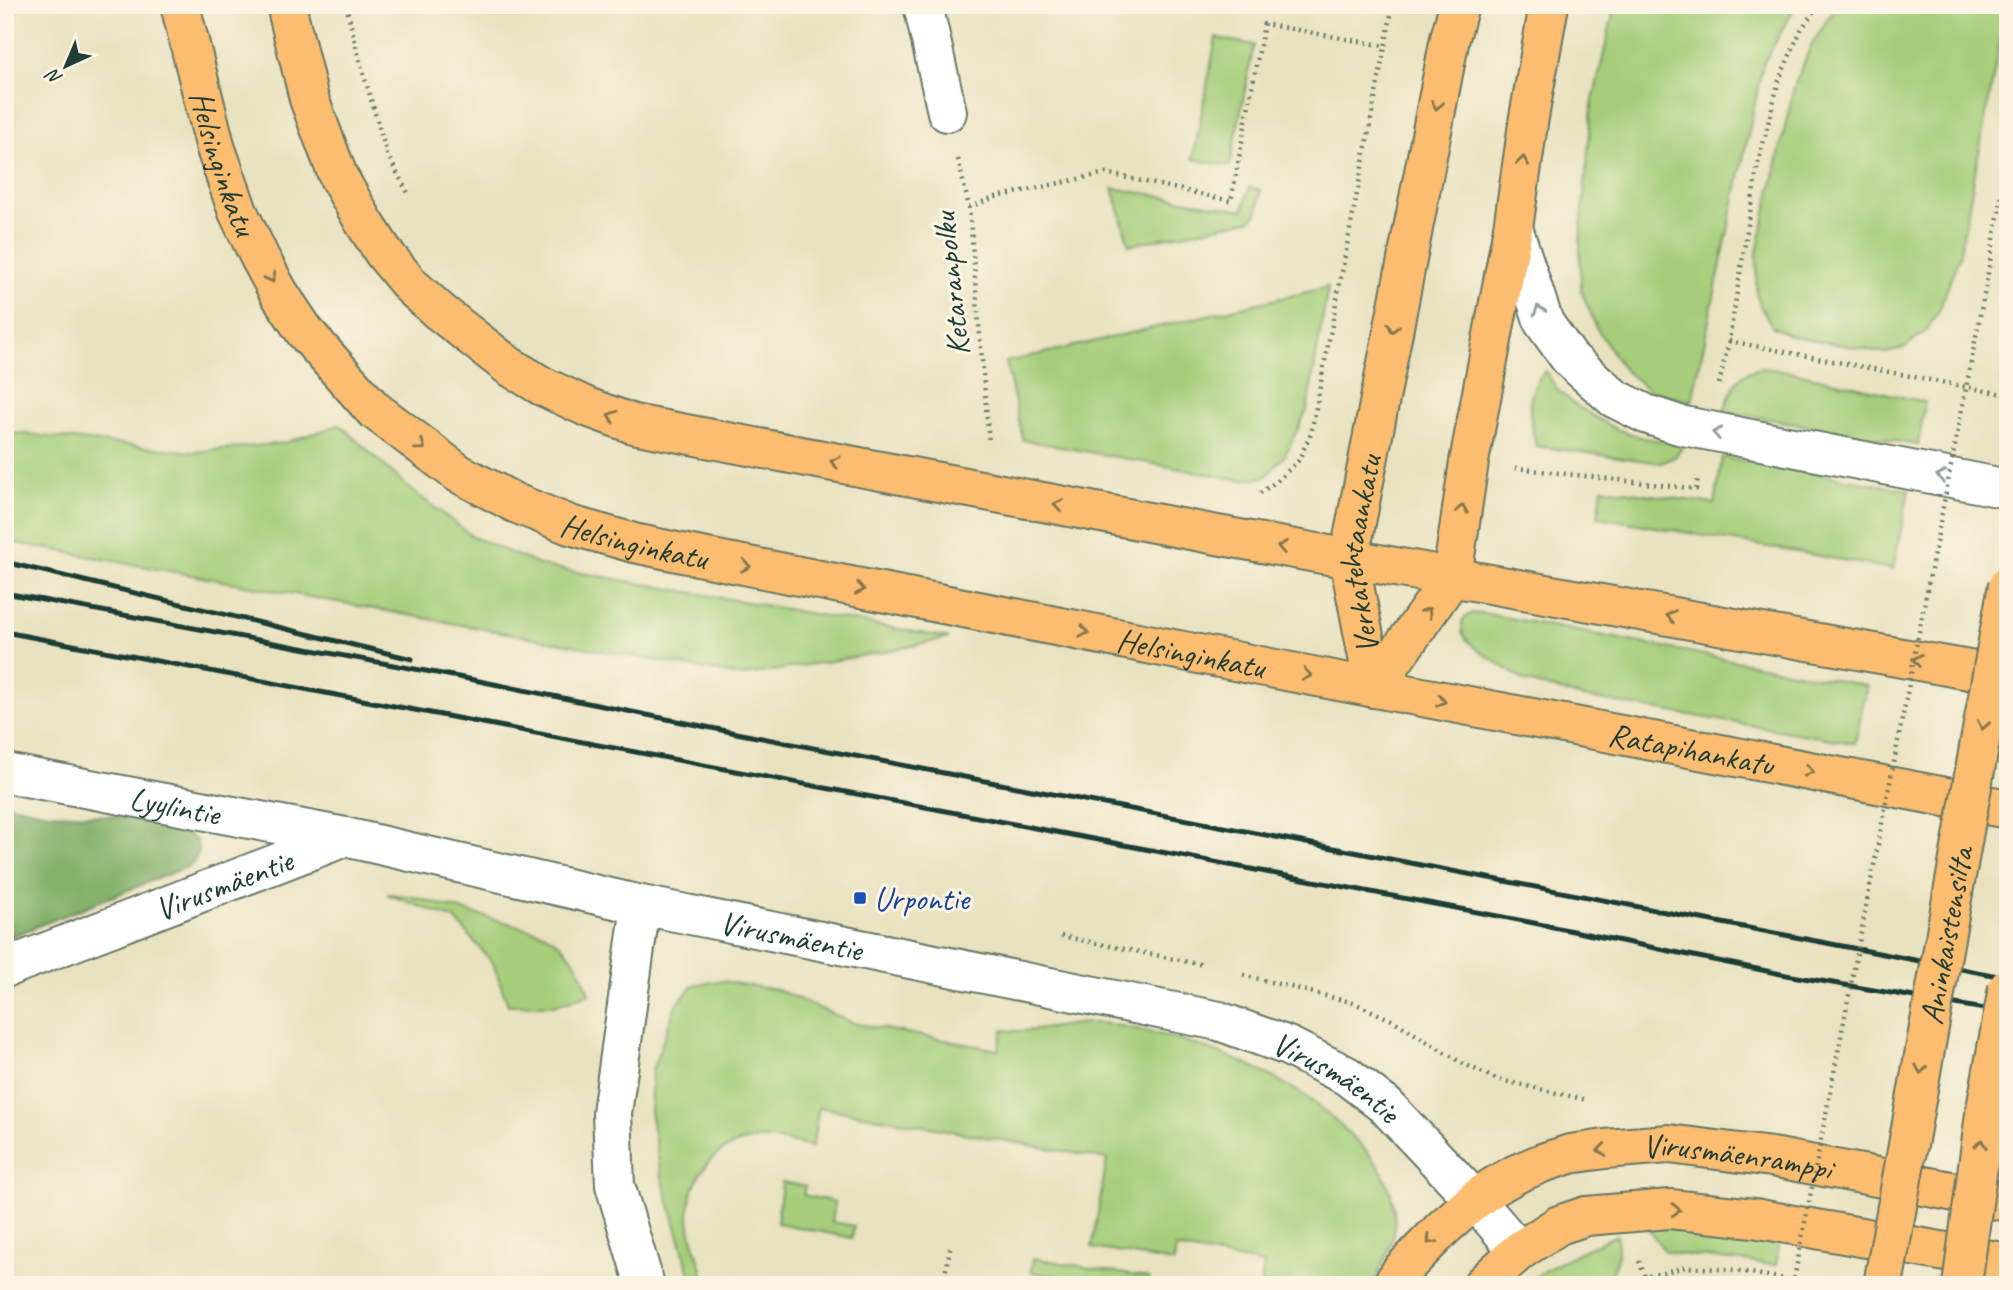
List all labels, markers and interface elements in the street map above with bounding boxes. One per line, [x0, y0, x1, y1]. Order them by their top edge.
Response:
north arrow [32, 32, 102, 102]
text: N [40, 63, 67, 90]
street label: Helsinginkatu [180, 87, 267, 245]
one-way arrow [1431, 99, 1446, 111]
one-way arrow [1515, 155, 1530, 166]
street label: Ketaranpolku [922, 208, 979, 358]
one-way arrow [263, 271, 276, 283]
one-way arrow [1533, 304, 1548, 316]
one-way arrow [1387, 322, 1402, 334]
one-way arrow [607, 410, 619, 424]
one-way arrow [1711, 426, 1723, 441]
one-way arrow [413, 438, 426, 451]
street label: Verkatehtaankatu [1328, 450, 1391, 658]
one-way arrow [829, 455, 841, 470]
one-way arrow [1935, 470, 1947, 485]
one-way arrow [1052, 498, 1064, 513]
street label: Helsinginkatu [556, 503, 713, 580]
one-way arrow [1454, 503, 1469, 515]
one-way arrow [1276, 540, 1288, 555]
one-way arrow [740, 558, 752, 573]
one-way arrow [854, 580, 866, 595]
one-way arrow [1419, 607, 1431, 620]
one-way arrow [1665, 609, 1677, 624]
street label: Helsinginkatu [1113, 619, 1270, 689]
one-way arrow [1078, 624, 1089, 639]
one-way arrow [1911, 654, 1923, 669]
one-way arrow [1301, 667, 1313, 682]
one-way arrow [1435, 693, 1447, 708]
street label: Ratapihankatu [1605, 713, 1779, 786]
one-way arrow [1976, 719, 1991, 731]
one-way arrow [1803, 763, 1815, 778]
street label: Lyylintie [127, 777, 225, 835]
street label: Virusmäentie [149, 838, 301, 930]
street label: Aninkaistensilta [1910, 842, 1983, 1027]
place label: Urpontie [874, 878, 971, 920]
marker: Urpontie [852, 890, 868, 906]
street label: Virusmäentie [716, 901, 868, 971]
street label: Virusmäentie [1267, 1022, 1412, 1133]
one-way arrow [1914, 1063, 1929, 1075]
street label: Virusmäenramppi [1641, 1124, 1839, 1191]
one-way arrow [1973, 1138, 1988, 1150]
one-way arrow [1596, 1142, 1607, 1157]
one-way arrow [1670, 1203, 1681, 1218]
one-way arrow [1427, 1232, 1440, 1245]

